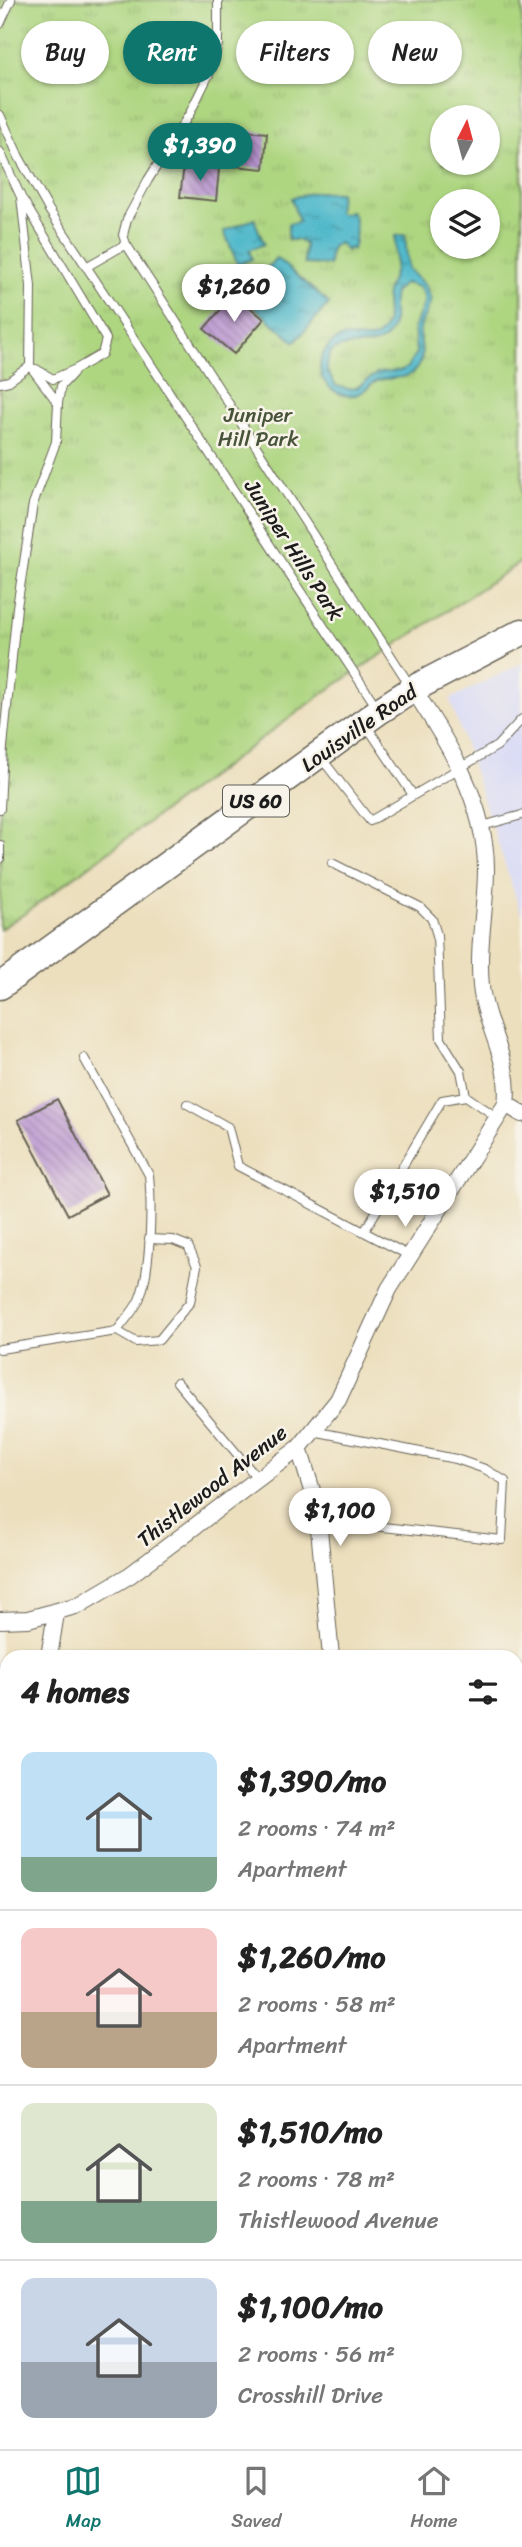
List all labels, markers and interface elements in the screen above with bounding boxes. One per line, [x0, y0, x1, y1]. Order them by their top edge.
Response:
chip: Buy [21, 21, 109, 84]
chip: Rent [123, 21, 222, 84]
chip: Filters [236, 21, 354, 84]
chip: New [368, 21, 462, 84]
north arrow [430, 105, 500, 175]
map controls [430, 105, 500, 259]
pin: $1,390 [143, 124, 257, 183]
text: $1,390 [164, 125, 236, 166]
button: layers [430, 189, 500, 259]
pin: $1,260 [177, 264, 291, 324]
text: $1,260 [198, 266, 270, 307]
park label: Juniper Hill Park [218, 396, 299, 458]
street label: Juniper Hills Park [233, 471, 354, 629]
street label: Louisville Road [293, 672, 427, 782]
road number: US 60 [223, 786, 289, 816]
pin: $1,510 [348, 1170, 462, 1229]
text: $1,510 [370, 1171, 440, 1212]
street label: Thistlewood Avenue [128, 1415, 296, 1557]
pin: $1,100 [283, 1488, 397, 1548]
text: $1,100 [305, 1490, 375, 1531]
text: 4 homes [21, 1665, 129, 1719]
icon: filters [464, 1673, 502, 1711]
text: $1,390/mo [238, 1754, 386, 1808]
icon: home [77, 1780, 161, 1864]
text: 2 rooms · 74 m² [238, 1808, 395, 1849]
text: Apartment [238, 1849, 347, 1890]
text: $1,260/mo [238, 1930, 386, 1984]
icon: home [77, 1956, 161, 2040]
text: 2 rooms · 58 m² [238, 1984, 396, 2025]
text: Apartment [238, 2025, 347, 2066]
text: $1,510/mo [238, 2105, 382, 2159]
icon: home [77, 2131, 161, 2215]
text: 2 rooms · 78 m² [238, 2159, 395, 2200]
text: Thistlewood Avenue [238, 2200, 439, 2241]
text: $1,100/mo [238, 2280, 383, 2334]
icon: home [77, 2306, 161, 2390]
text: 2 rooms · 56 m² [238, 2334, 395, 2375]
text: Crosshill Drive [238, 2375, 383, 2416]
tab: Map [64, 2462, 102, 2537]
tab: Saved [231, 2462, 281, 2537]
tab: Home [410, 2462, 458, 2537]

